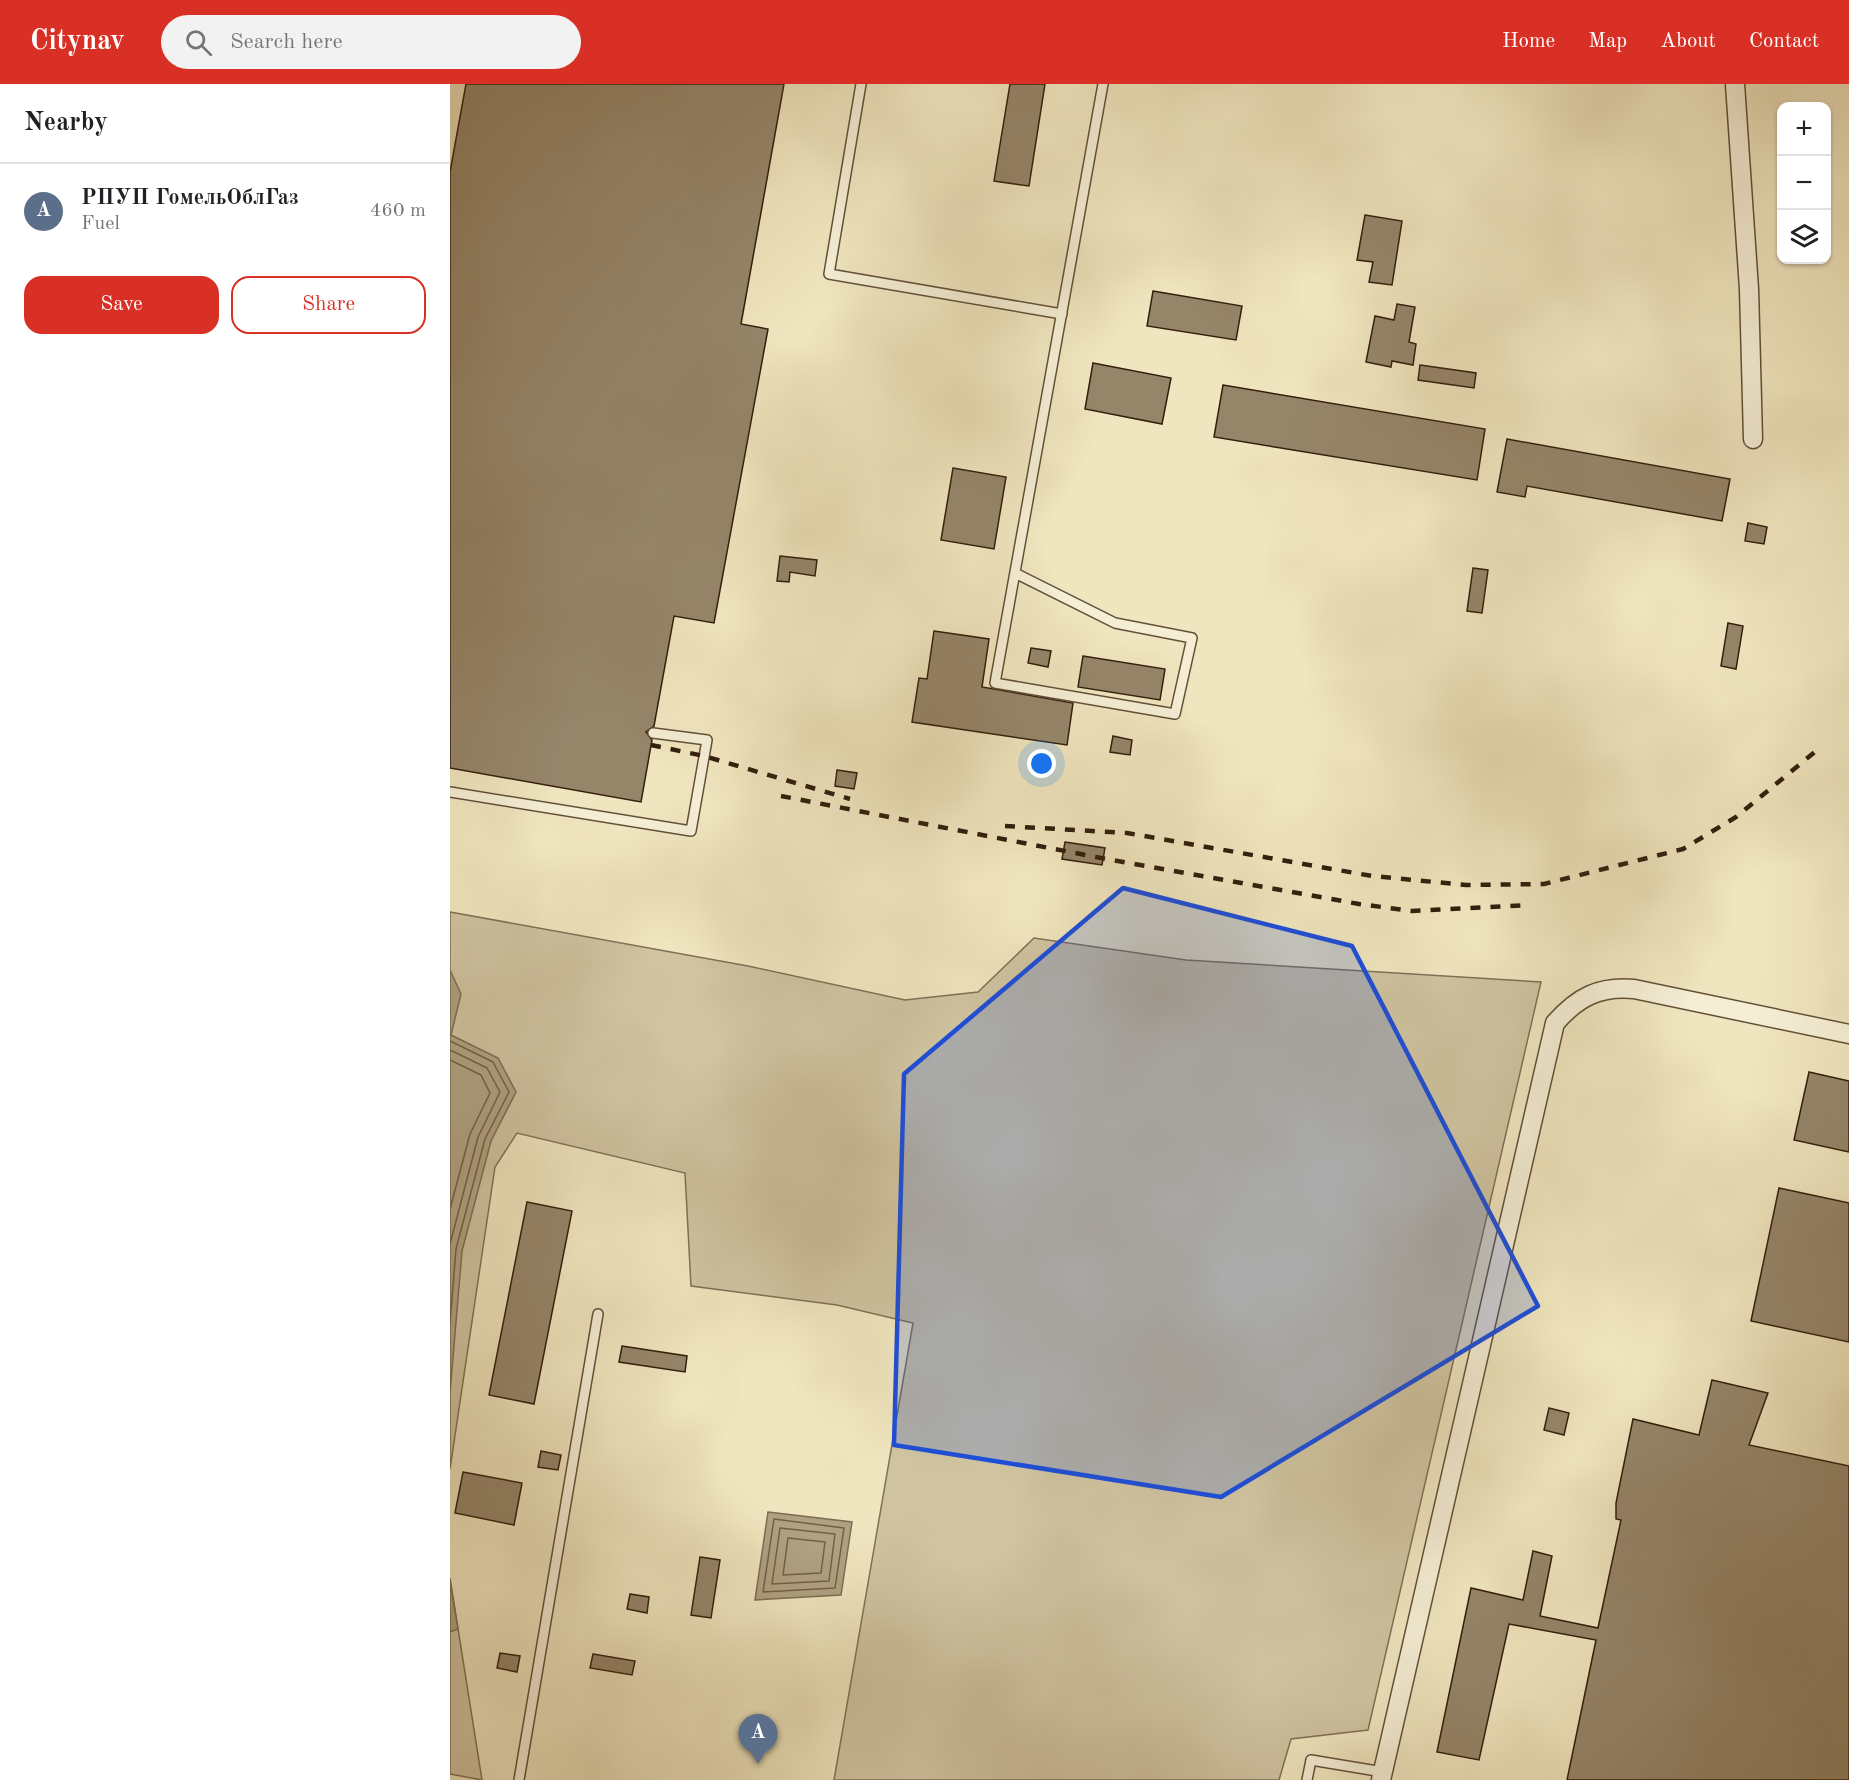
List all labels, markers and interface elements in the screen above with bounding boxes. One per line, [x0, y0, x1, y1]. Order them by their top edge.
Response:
search box [161, 15, 581, 69]
icon: search [182, 26, 215, 59]
text: Citynav [30, 28, 125, 56]
text: Search here [230, 31, 343, 53]
text: Home [1502, 31, 1555, 52]
text: Map [1588, 31, 1627, 52]
text: About [1660, 31, 1716, 52]
text: Contact [1749, 31, 1819, 52]
map controls [1777, 102, 1831, 264]
button: + [1777, 102, 1831, 156]
text: Nearby [24, 110, 108, 136]
button: − [1777, 156, 1831, 210]
text: РПУП ГомельОблГаз [81, 187, 298, 209]
text: A [36, 201, 51, 221]
text: 460 m [370, 201, 426, 221]
button: layers [1777, 210, 1831, 264]
text: Fuel [81, 214, 120, 234]
button: Save [24, 276, 219, 334]
button: Share [231, 276, 426, 334]
your location [1027, 749, 1056, 778]
pin: A [738, 1714, 778, 1764]

